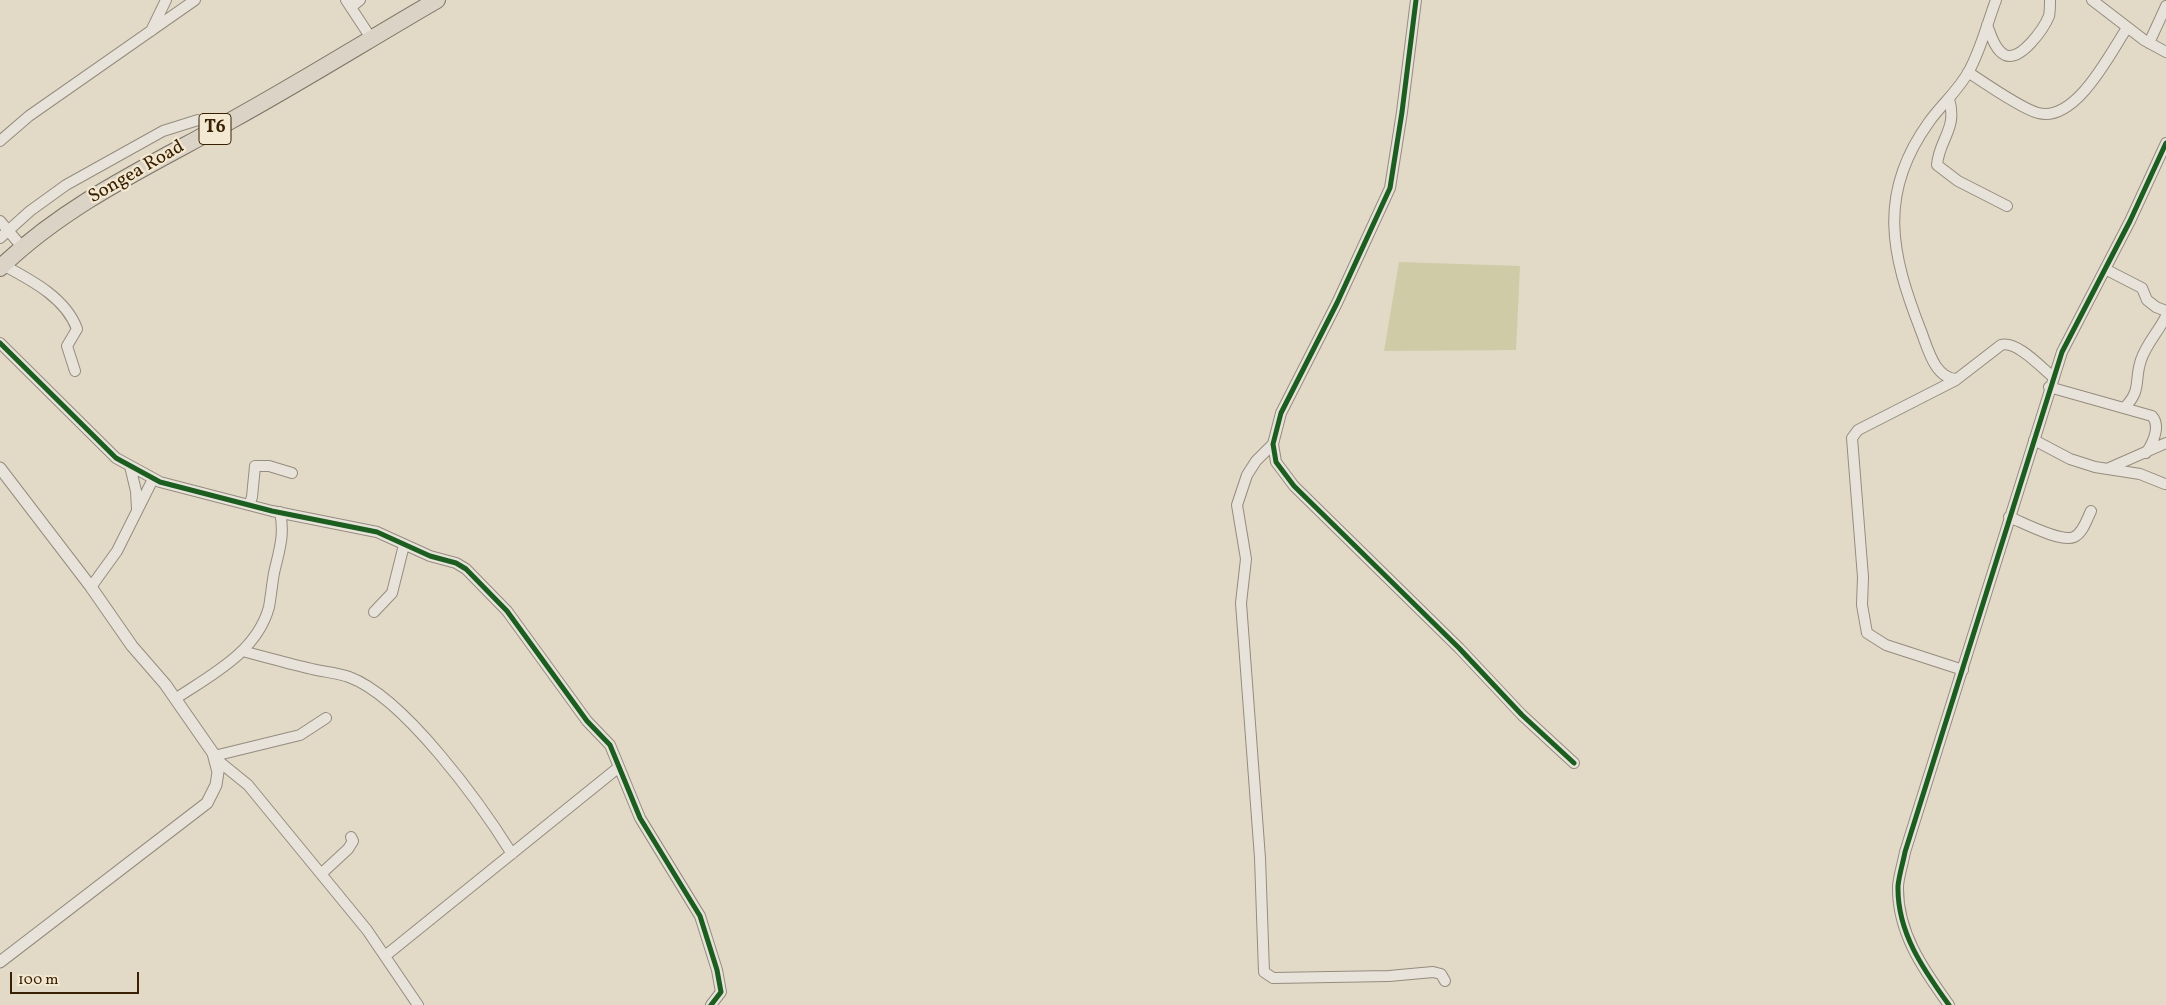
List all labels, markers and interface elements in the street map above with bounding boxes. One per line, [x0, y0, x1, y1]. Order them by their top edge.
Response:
road number: T6 [199, 114, 231, 144]
street label: Songea Road [85, 136, 189, 210]
scale bar [12, 962, 141, 994]
text: 100 m [18, 970, 58, 991]

